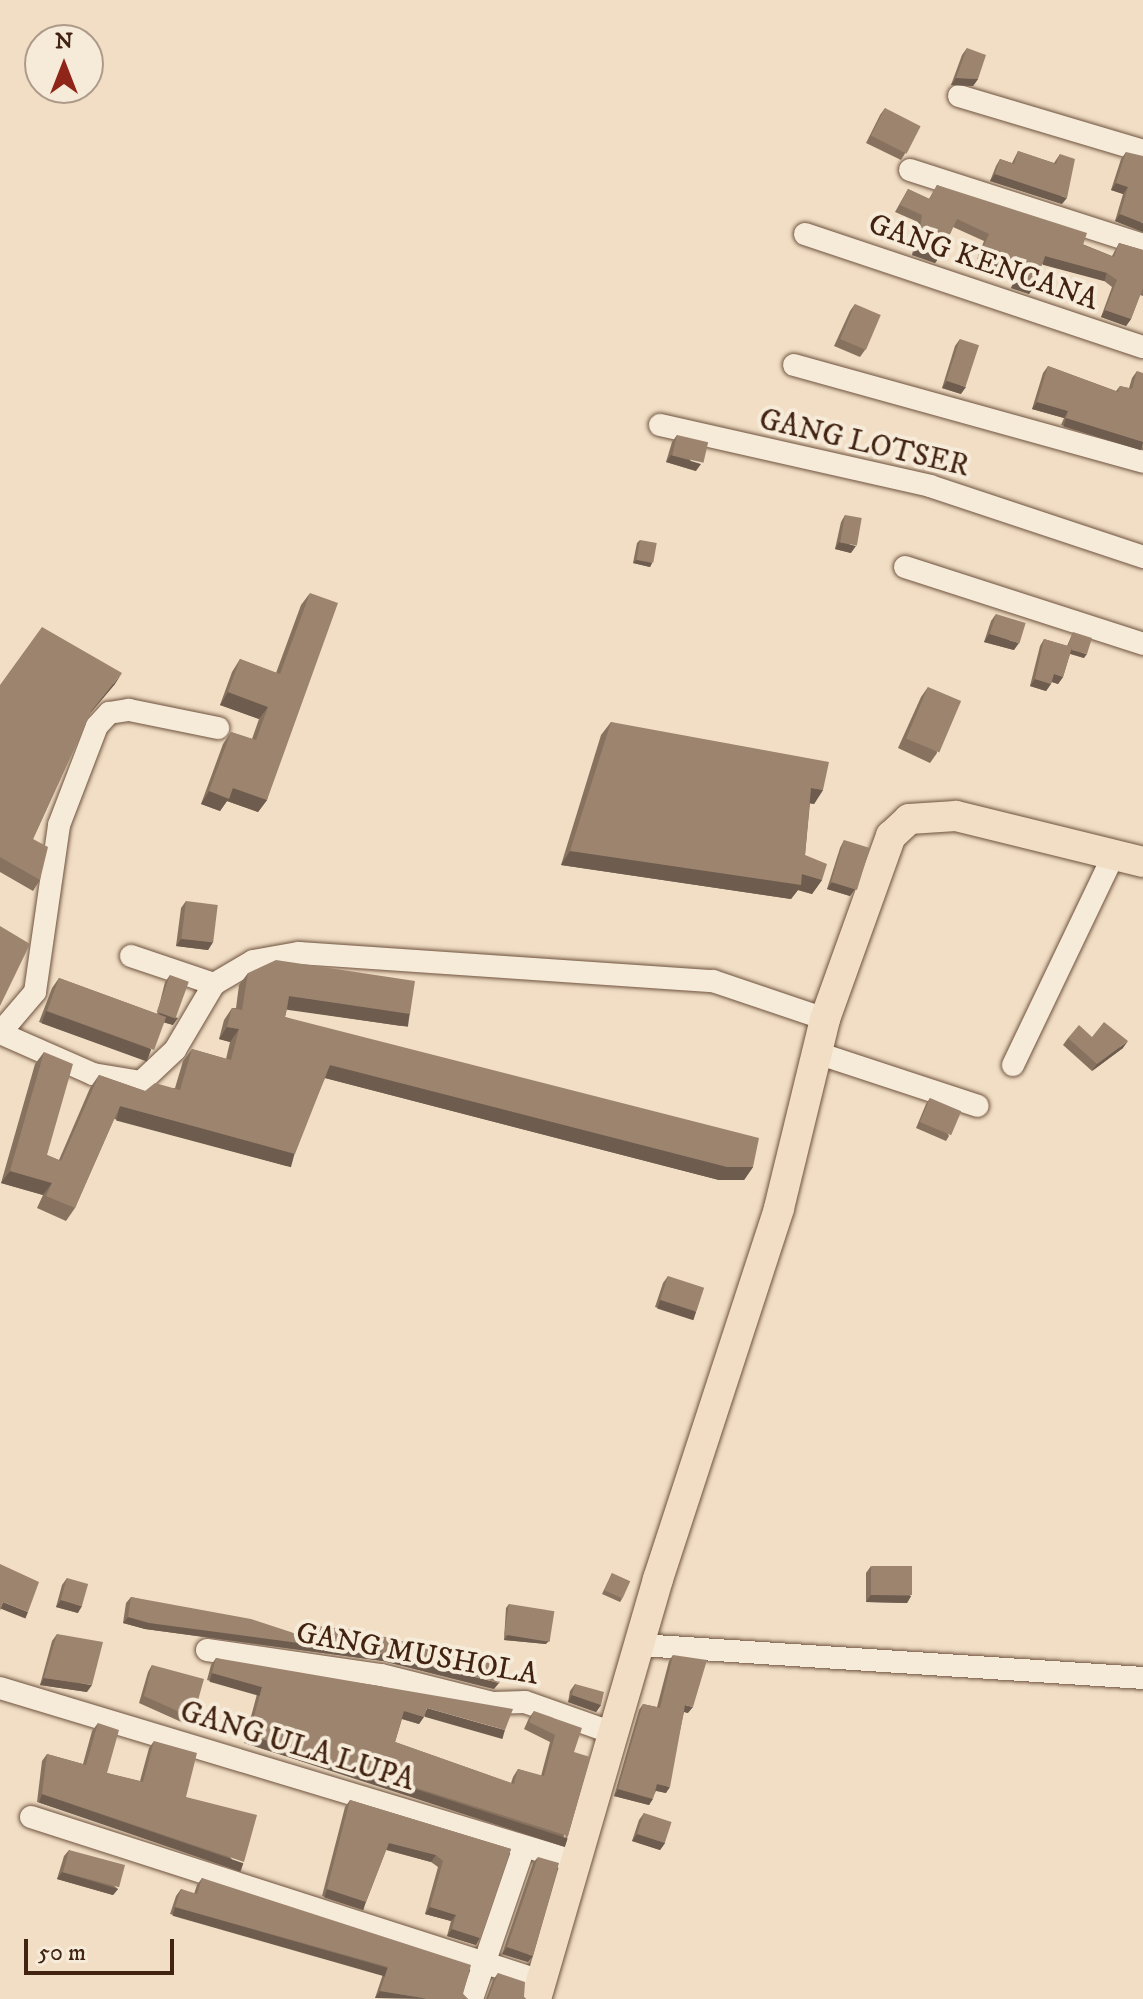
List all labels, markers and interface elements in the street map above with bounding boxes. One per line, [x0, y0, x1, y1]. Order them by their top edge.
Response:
north arrow [24, 24, 104, 104]
text: N [55, 28, 73, 55]
street label: GANG KENCANA [863, 207, 1103, 319]
street label: GANG LOTSER [756, 402, 972, 486]
street label: GANG MUSHOLA [293, 1616, 541, 1694]
street label: GANG ULA LUPA [176, 1694, 418, 1800]
scale bar [28, 1923, 178, 1973]
text: 50 m [38, 1938, 86, 1968]

